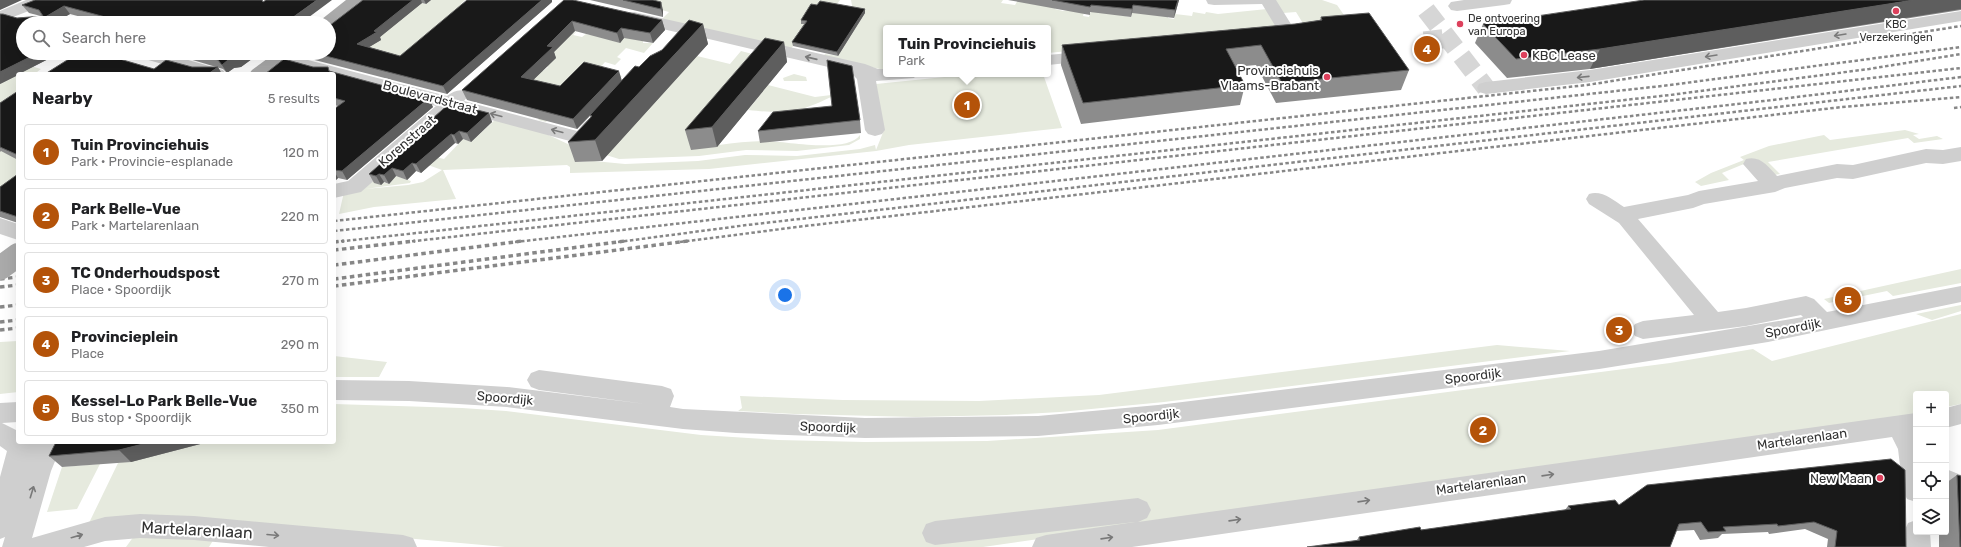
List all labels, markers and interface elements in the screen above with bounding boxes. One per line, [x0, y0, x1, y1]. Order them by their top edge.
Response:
marker: KBC Verzekeringen [1891, 6, 1901, 16]
place label: De ontvoering van Europa [1468, 12, 1540, 38]
search box [16, 16, 336, 60]
place label: KBC Verzekeringen [1859, 18, 1933, 44]
marker: De ontvoering van Europa [1455, 19, 1465, 29]
popup [883, 25, 1051, 77]
icon: search [30, 27, 52, 49]
text: Search here [62, 29, 146, 47]
one-way arrow [1833, 32, 1846, 40]
pin: 4 [1414, 34, 1440, 64]
text: Tuin Provinciehuis [898, 35, 1036, 53]
place label: KBC Lease [1532, 48, 1596, 63]
marker: KBC Lease [1519, 50, 1529, 60]
one-way arrow [1705, 52, 1718, 60]
one-way arrow [805, 53, 818, 61]
text: Park [898, 53, 925, 68]
place label: Provinciehuis Vlaams-Brabant [1220, 63, 1319, 93]
marker: Provinciehuis Vlaams-Brabant [1322, 72, 1332, 82]
one-way arrow [1577, 73, 1590, 80]
street label: Boulevardstraat [381, 77, 479, 117]
text: Nearby [32, 88, 93, 108]
pin: 1 [954, 90, 980, 120]
text: 5 results [268, 91, 320, 106]
one-way arrow [490, 110, 503, 118]
street label: Korenstraat [375, 112, 439, 170]
one-way arrow [551, 127, 564, 134]
text: Tuin Provinciehuis [71, 136, 209, 154]
text: 1 [43, 145, 49, 160]
text: 120 m [283, 145, 319, 160]
text: Park · Provincie-esplanade [71, 154, 233, 169]
text: Park Belle-Vue [71, 200, 181, 218]
text: 2 [42, 209, 50, 224]
text: 220 m [281, 209, 319, 224]
text: Park · Martelarenlaan [71, 218, 199, 233]
text: TC Onderhoudspost [71, 264, 220, 282]
text: 3 [42, 273, 50, 288]
text: 270 m [282, 273, 319, 288]
text: Place · Spoordijk [71, 282, 171, 297]
your location [775, 285, 795, 305]
pin: 5 [1835, 285, 1861, 315]
pin: 3 [1606, 315, 1632, 345]
street label: Spoordijk [1764, 315, 1822, 341]
text: Provincieplein [71, 328, 178, 346]
text: 4 [42, 337, 50, 352]
text: 290 m [281, 337, 319, 352]
text: Place [71, 346, 104, 361]
street label: Spoordijk [1444, 365, 1502, 387]
street label: Spoordijk [476, 388, 534, 408]
map controls [1913, 391, 1949, 535]
button: + [1913, 391, 1949, 427]
text: Kessel-Lo Park Belle-Vue [71, 392, 257, 410]
text: 5 [42, 401, 50, 416]
text: 350 m [280, 401, 319, 416]
street label: Spoordijk [1122, 406, 1180, 426]
text: Bus stop · Spoordijk [71, 410, 191, 425]
pin: 2 [1470, 415, 1496, 445]
street label: Spoordijk [800, 419, 857, 435]
street label: Martelarenlaan [1756, 425, 1848, 453]
button: − [1913, 427, 1949, 463]
button: locate [1913, 463, 1949, 499]
street label: Martelarenlaan [1435, 470, 1527, 498]
one-way arrow [1541, 471, 1554, 479]
place label: New Maan [1810, 471, 1872, 486]
marker: New Maan [1875, 473, 1885, 483]
one-way arrow [29, 486, 36, 499]
one-way arrow [1357, 497, 1370, 505]
button: layers [1913, 499, 1949, 535]
one-way arrow [1228, 516, 1241, 524]
street label: Martelarenlaan [141, 518, 253, 542]
one-way arrow [70, 532, 83, 539]
one-way arrow [266, 532, 279, 539]
one-way arrow [1100, 534, 1113, 542]

